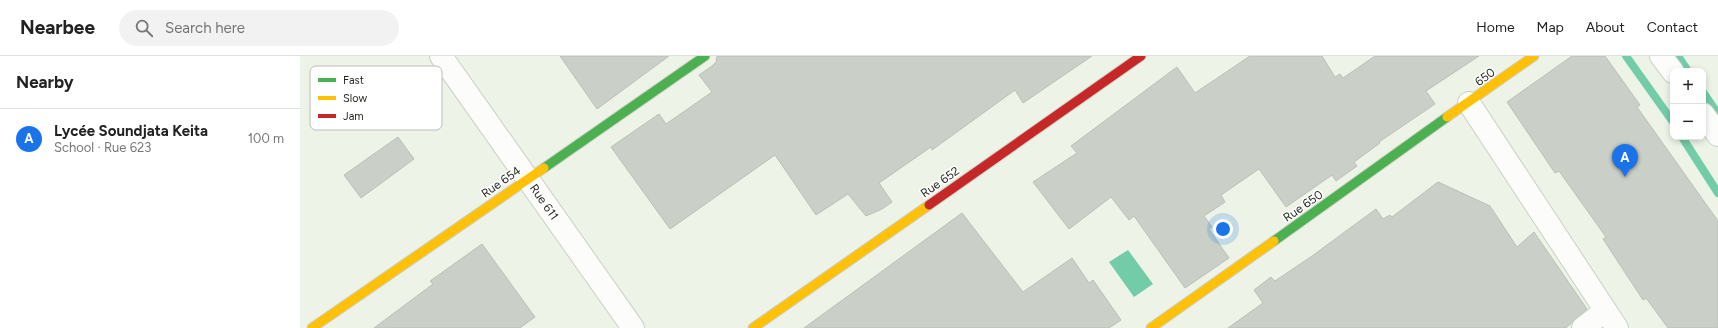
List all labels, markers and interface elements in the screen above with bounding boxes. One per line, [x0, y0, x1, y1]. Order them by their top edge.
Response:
search box [119, 10, 399, 46]
text: Nearbee [20, 16, 95, 39]
icon: search [133, 17, 155, 39]
text: Search here [165, 19, 245, 37]
text: Home [1476, 19, 1515, 36]
text: Map [1537, 19, 1564, 36]
text: About [1586, 19, 1625, 36]
text: Contact [1647, 19, 1698, 36]
street label: 650 [1472, 65, 1498, 89]
legend [310, 66, 442, 130]
map controls [1670, 68, 1706, 140]
button: + [1670, 68, 1706, 104]
text: Nearby [16, 72, 74, 92]
text: Fast [343, 74, 364, 87]
text: Slow [343, 92, 367, 105]
button: − [1670, 104, 1706, 140]
text: Jam [343, 110, 364, 123]
text: Lycée Soundjata Keita [54, 122, 208, 140]
text: A [24, 131, 34, 146]
text: 100 m [248, 131, 284, 146]
text: School · Rue 623 [54, 140, 151, 155]
pin: A [1612, 144, 1638, 177]
street label: Rue 654 [479, 163, 524, 201]
street label: Rue 652 [918, 164, 962, 200]
street label: Rue 611 [527, 181, 561, 223]
street label: Rue 650 [1281, 187, 1326, 225]
your location [1213, 219, 1233, 239]

